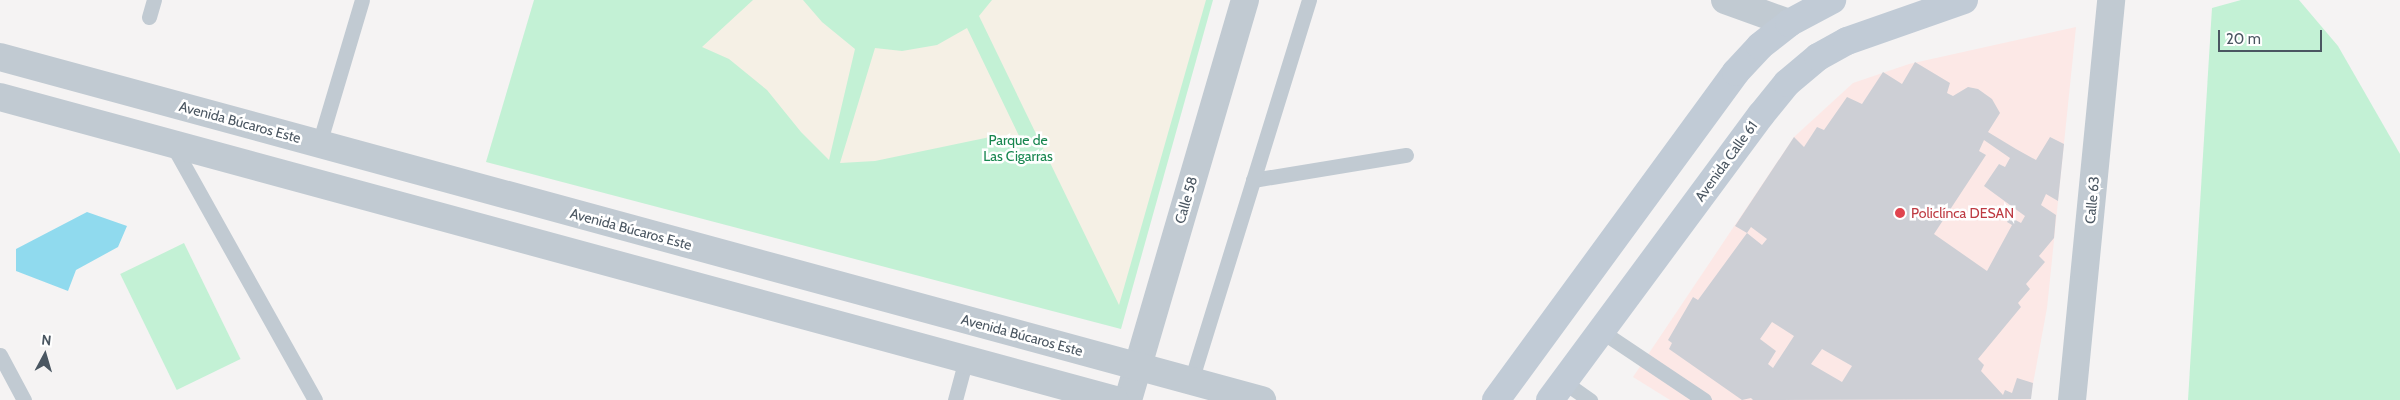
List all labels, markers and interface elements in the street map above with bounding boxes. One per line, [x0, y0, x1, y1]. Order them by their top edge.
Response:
scale bar [2220, 20, 2324, 52]
text: 20 m [2226, 30, 2261, 48]
street label: Avenida Búcaros Este [177, 98, 303, 146]
street label: Avenida Calle 61 [1691, 118, 1761, 204]
park label: Parque de Las Cigarras [983, 132, 1053, 164]
street label: Calle 58 [1171, 174, 1201, 226]
street label: Calle 63 [2082, 175, 2102, 225]
street label: Avenida Búcaros Este [568, 205, 694, 253]
place label: Policlínca DESAN [1911, 205, 2014, 221]
marker: Policlínca DESAN [1893, 206, 1907, 220]
street label: Avenida Búcaros Este [959, 311, 1085, 359]
north arrow [20, 330, 70, 380]
text: N [41, 331, 52, 350]

